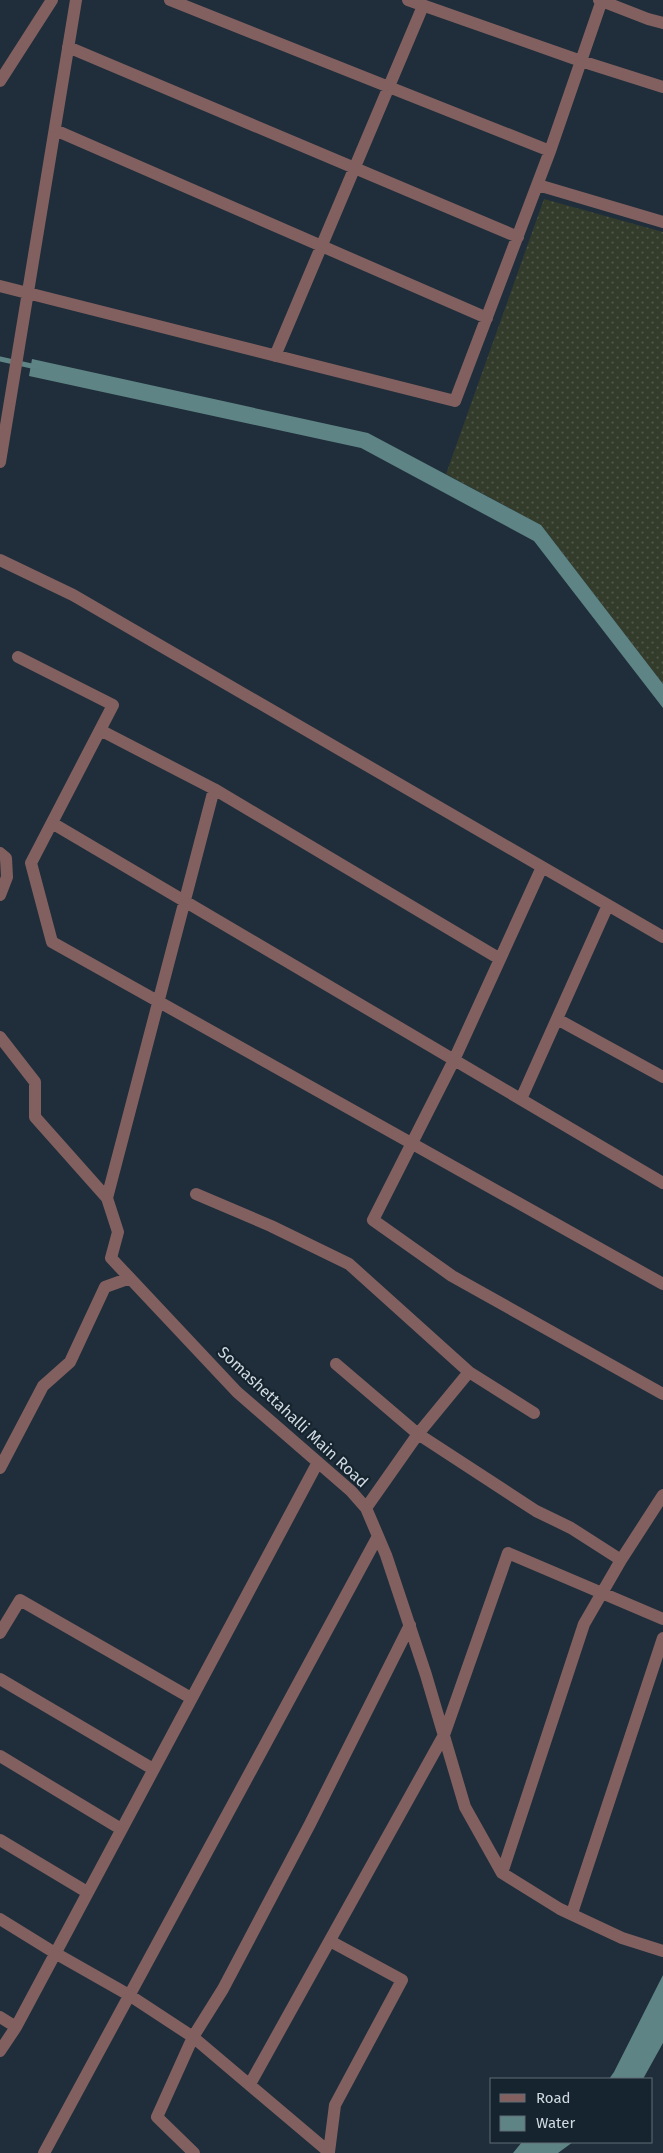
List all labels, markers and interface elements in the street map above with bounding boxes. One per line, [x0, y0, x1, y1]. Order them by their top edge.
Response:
street label: Somashettahalli Main Road [214, 1342, 372, 1492]
legend [490, 2078, 653, 2143]
text: Road [536, 2089, 571, 2107]
text: Water [536, 2114, 575, 2132]

